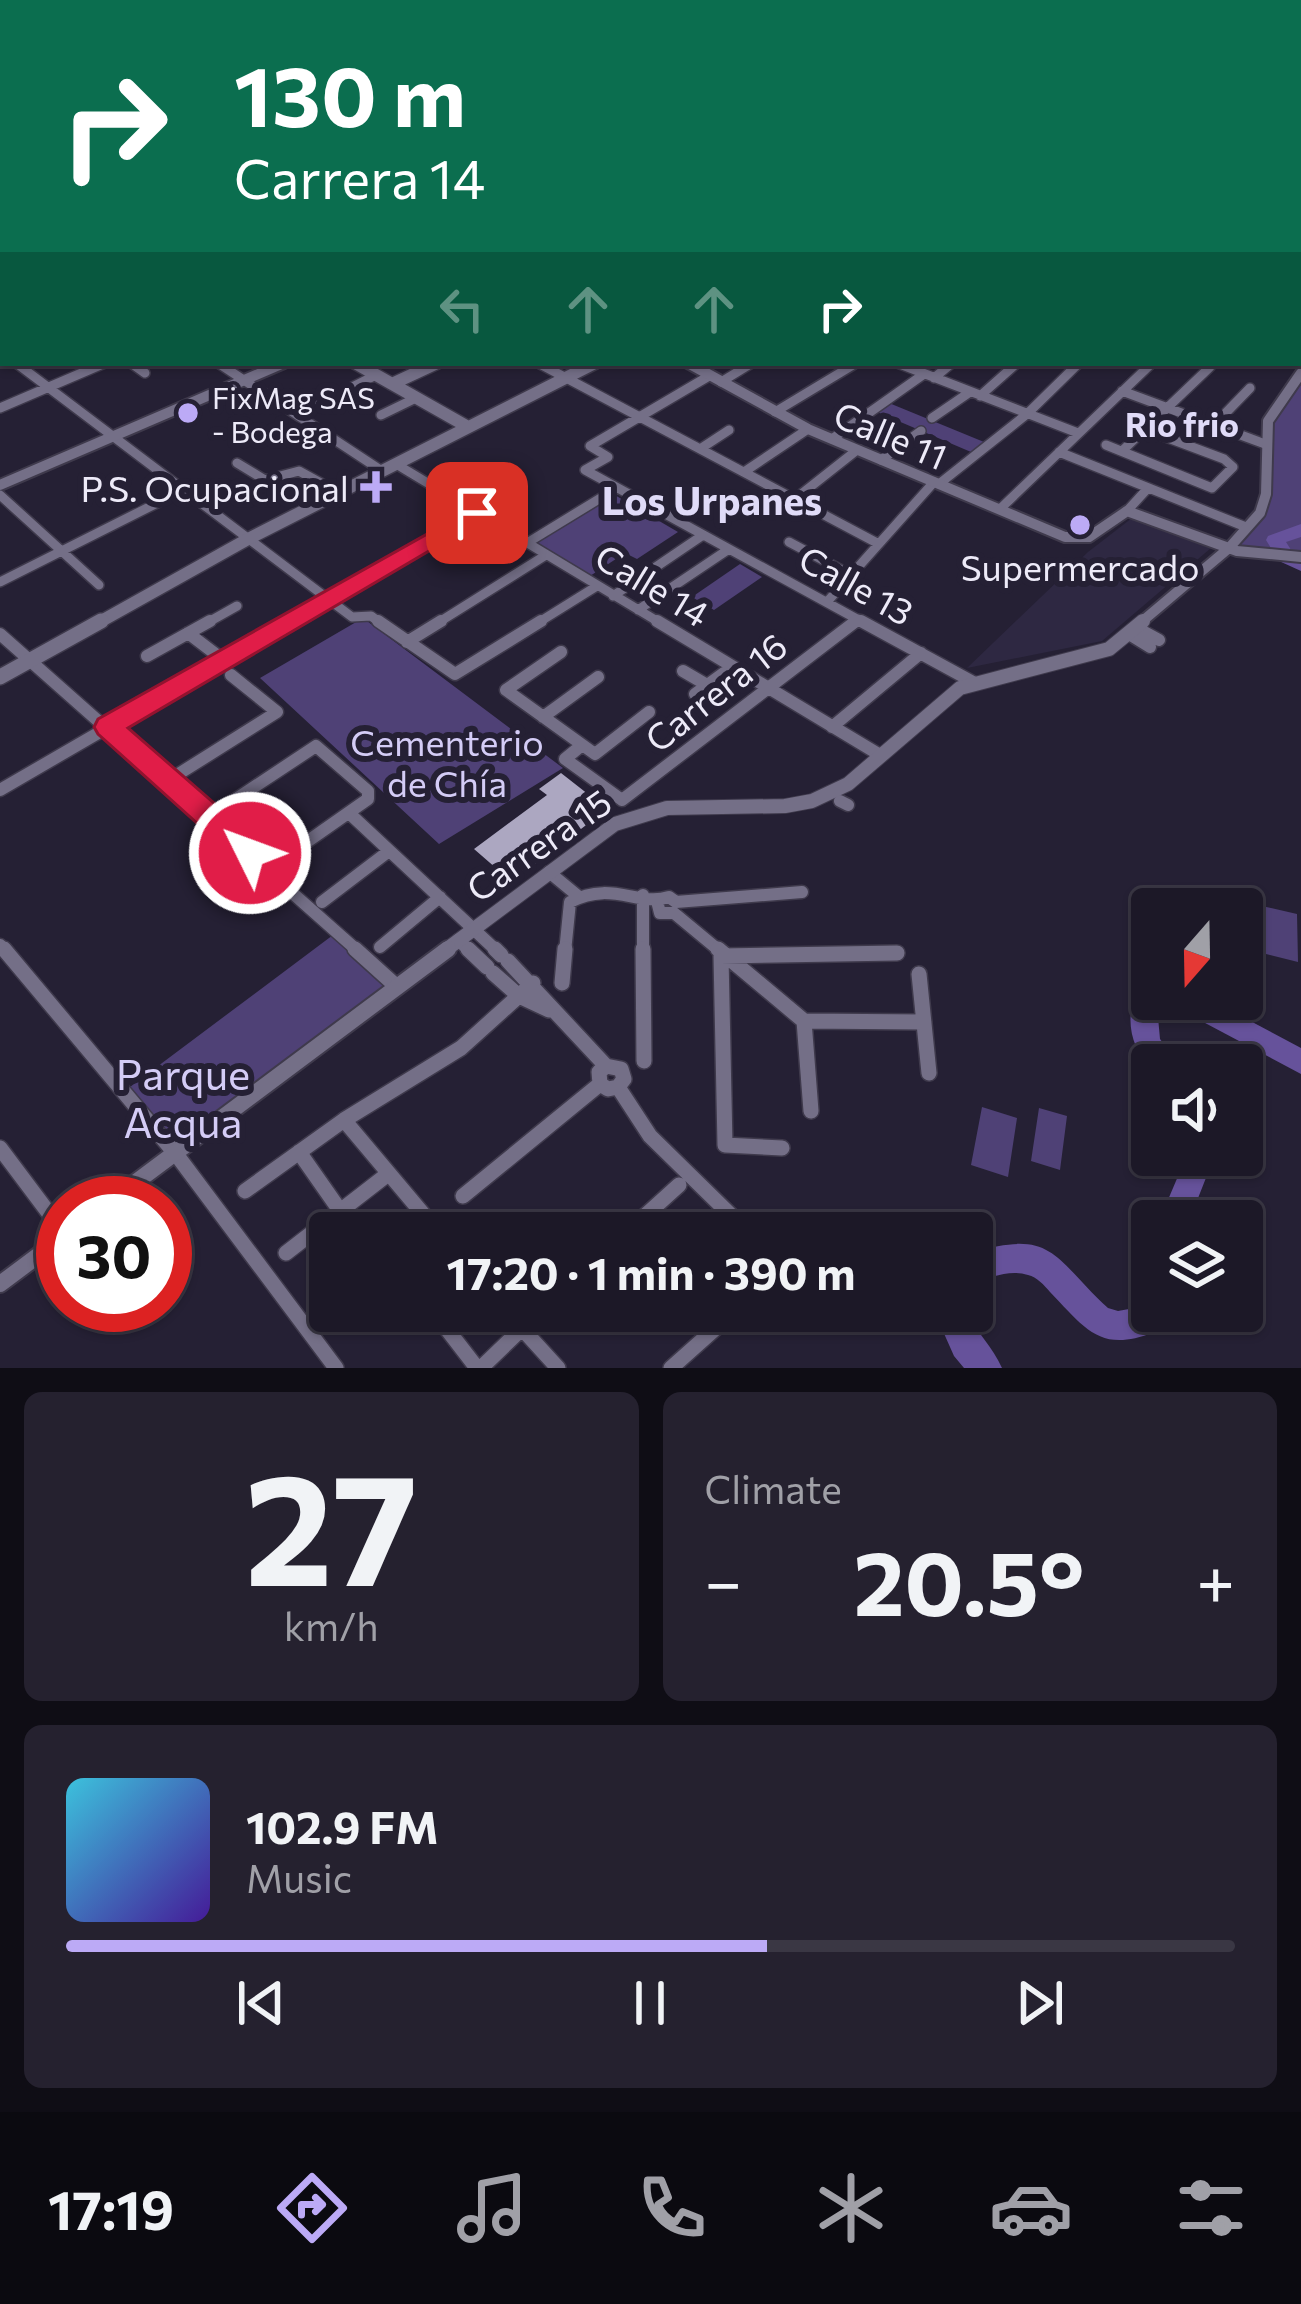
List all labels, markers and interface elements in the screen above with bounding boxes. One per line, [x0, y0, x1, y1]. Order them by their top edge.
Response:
text: 130 m [234, 42, 466, 144]
icon: right [36, 48, 192, 204]
text: Carrera 14 [234, 144, 485, 210]
icon: left [429, 276, 495, 342]
icon: ahead [555, 276, 621, 342]
icon: ahead [681, 276, 747, 342]
icon: right [807, 276, 873, 342]
place label: FixMag SAS - Bodega [212, 378, 375, 449]
street label: Calle 11 [828, 391, 954, 477]
marker: FixMag SAS - Bodega [175, 400, 201, 426]
district label: Rio frio [1125, 403, 1239, 444]
pin [426, 462, 528, 564]
place label: P.S. Ocupacional [80, 465, 349, 509]
marker: P.S. Ocupacional [360, 471, 392, 503]
district label: Los Urpanes [602, 475, 822, 523]
icon: arrive [444, 480, 510, 546]
marker: Supermercado [1067, 512, 1093, 538]
street label: Calle 14 [588, 533, 718, 635]
street label: Calle 13 [792, 535, 922, 633]
place label: Supermercado [961, 544, 1199, 588]
street label: Carrera 16 [635, 622, 795, 760]
park label: Cementerio de Chía [350, 719, 544, 804]
street label: Carrera 15 [457, 778, 619, 910]
position arrow [187, 790, 313, 916]
north arrow [1131, 888, 1263, 1020]
map controls [1131, 888, 1263, 1332]
button: sound [1131, 1044, 1263, 1176]
park label: Parque Acqua [116, 1047, 250, 1147]
speed limit sign: 30 [36, 1176, 192, 1332]
button: layers [1131, 1200, 1263, 1332]
text: 17:20 · 1 min · 390 m [447, 1244, 855, 1299]
text: 27 [244, 1427, 418, 1618]
text: Climate [705, 1464, 842, 1512]
text: 20.5° [854, 1524, 1085, 1635]
text: − [705, 1539, 742, 1620]
text: + [1196, 1539, 1235, 1620]
text: km/h [284, 1601, 379, 1649]
text: 102.9 FM [246, 1798, 439, 1853]
text: Music [246, 1853, 352, 1901]
icon: previous [228, 1970, 294, 2036]
icon: pause [617, 1970, 683, 2036]
icon: next [1007, 1970, 1073, 2036]
icon: directions [270, 2166, 354, 2250]
icon: music [450, 2166, 534, 2250]
icon: phone [630, 2166, 714, 2250]
icon: climate [809, 2166, 893, 2250]
icon: car [989, 2166, 1073, 2250]
icon: filters [1169, 2166, 1253, 2250]
text: 17:19 [48, 2175, 174, 2241]

